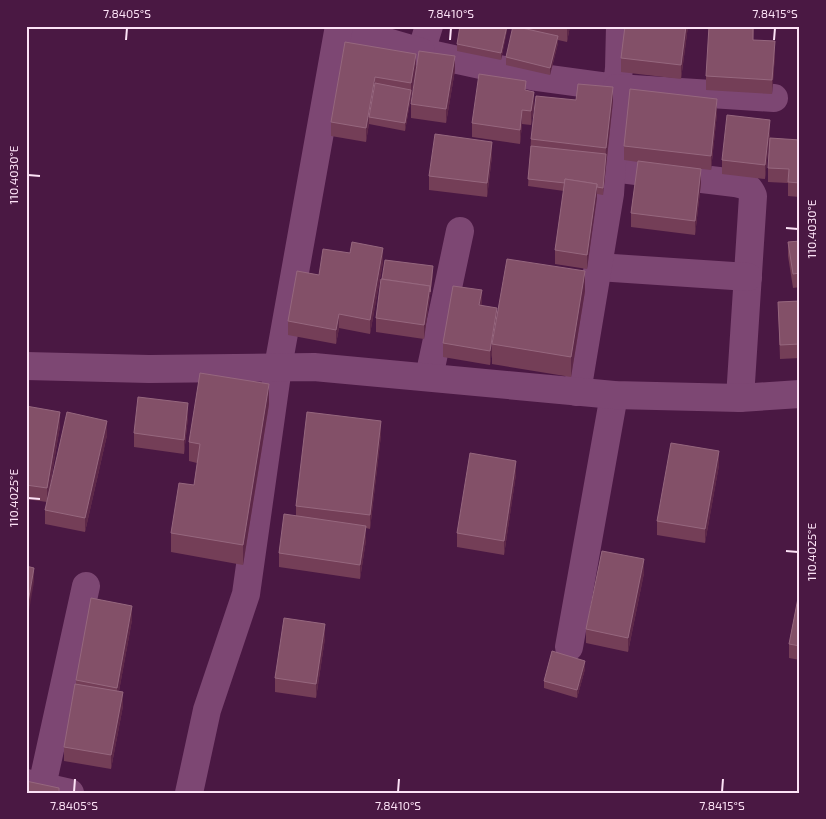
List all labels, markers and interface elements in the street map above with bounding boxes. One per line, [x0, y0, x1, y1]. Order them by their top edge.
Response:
text: 7.8405°S [103, 6, 151, 20]
text: 7.8410°S [428, 6, 474, 20]
text: 7.8415°S [752, 6, 798, 20]
text: 110.4030°E [6, 145, 20, 205]
text: 110.4030°E [804, 199, 818, 259]
text: 110.4025°E [6, 469, 20, 527]
text: 110.4025°E [804, 523, 818, 581]
text: 7.8405°S [50, 798, 98, 812]
text: 7.8410°S [375, 798, 421, 812]
text: 7.8415°S [699, 798, 745, 812]

